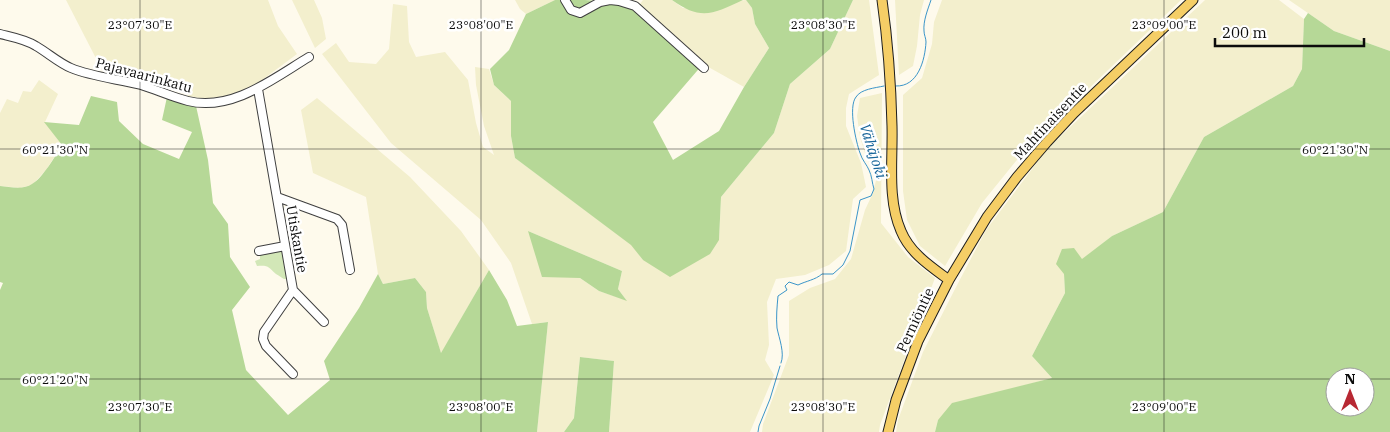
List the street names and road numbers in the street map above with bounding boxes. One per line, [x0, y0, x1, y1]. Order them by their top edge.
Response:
street label: Pajavaarinkatu [94, 53, 195, 97]
street label: Mahtinaisentie [1010, 79, 1090, 163]
street label: Utiskantie [282, 204, 312, 274]
street label: Perniöntie [892, 285, 938, 355]

